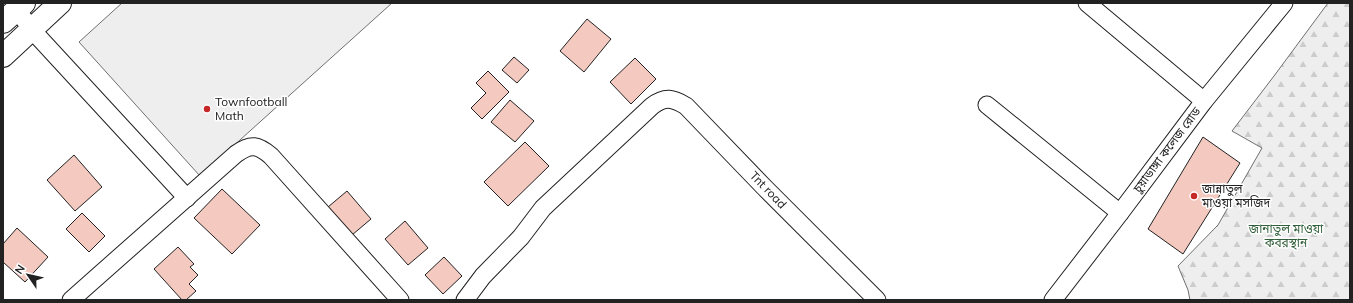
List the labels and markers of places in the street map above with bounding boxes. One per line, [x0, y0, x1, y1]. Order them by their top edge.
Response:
place label: Townfootball Math [215, 94, 287, 123]
marker: Townfootball Math [202, 104, 212, 114]
place label: জান্নাতুল মাওয়া মসজিদ [1201, 181, 1271, 210]
marker: জান্নাতুল মাওয়া মসজিদ [1189, 191, 1199, 201]

